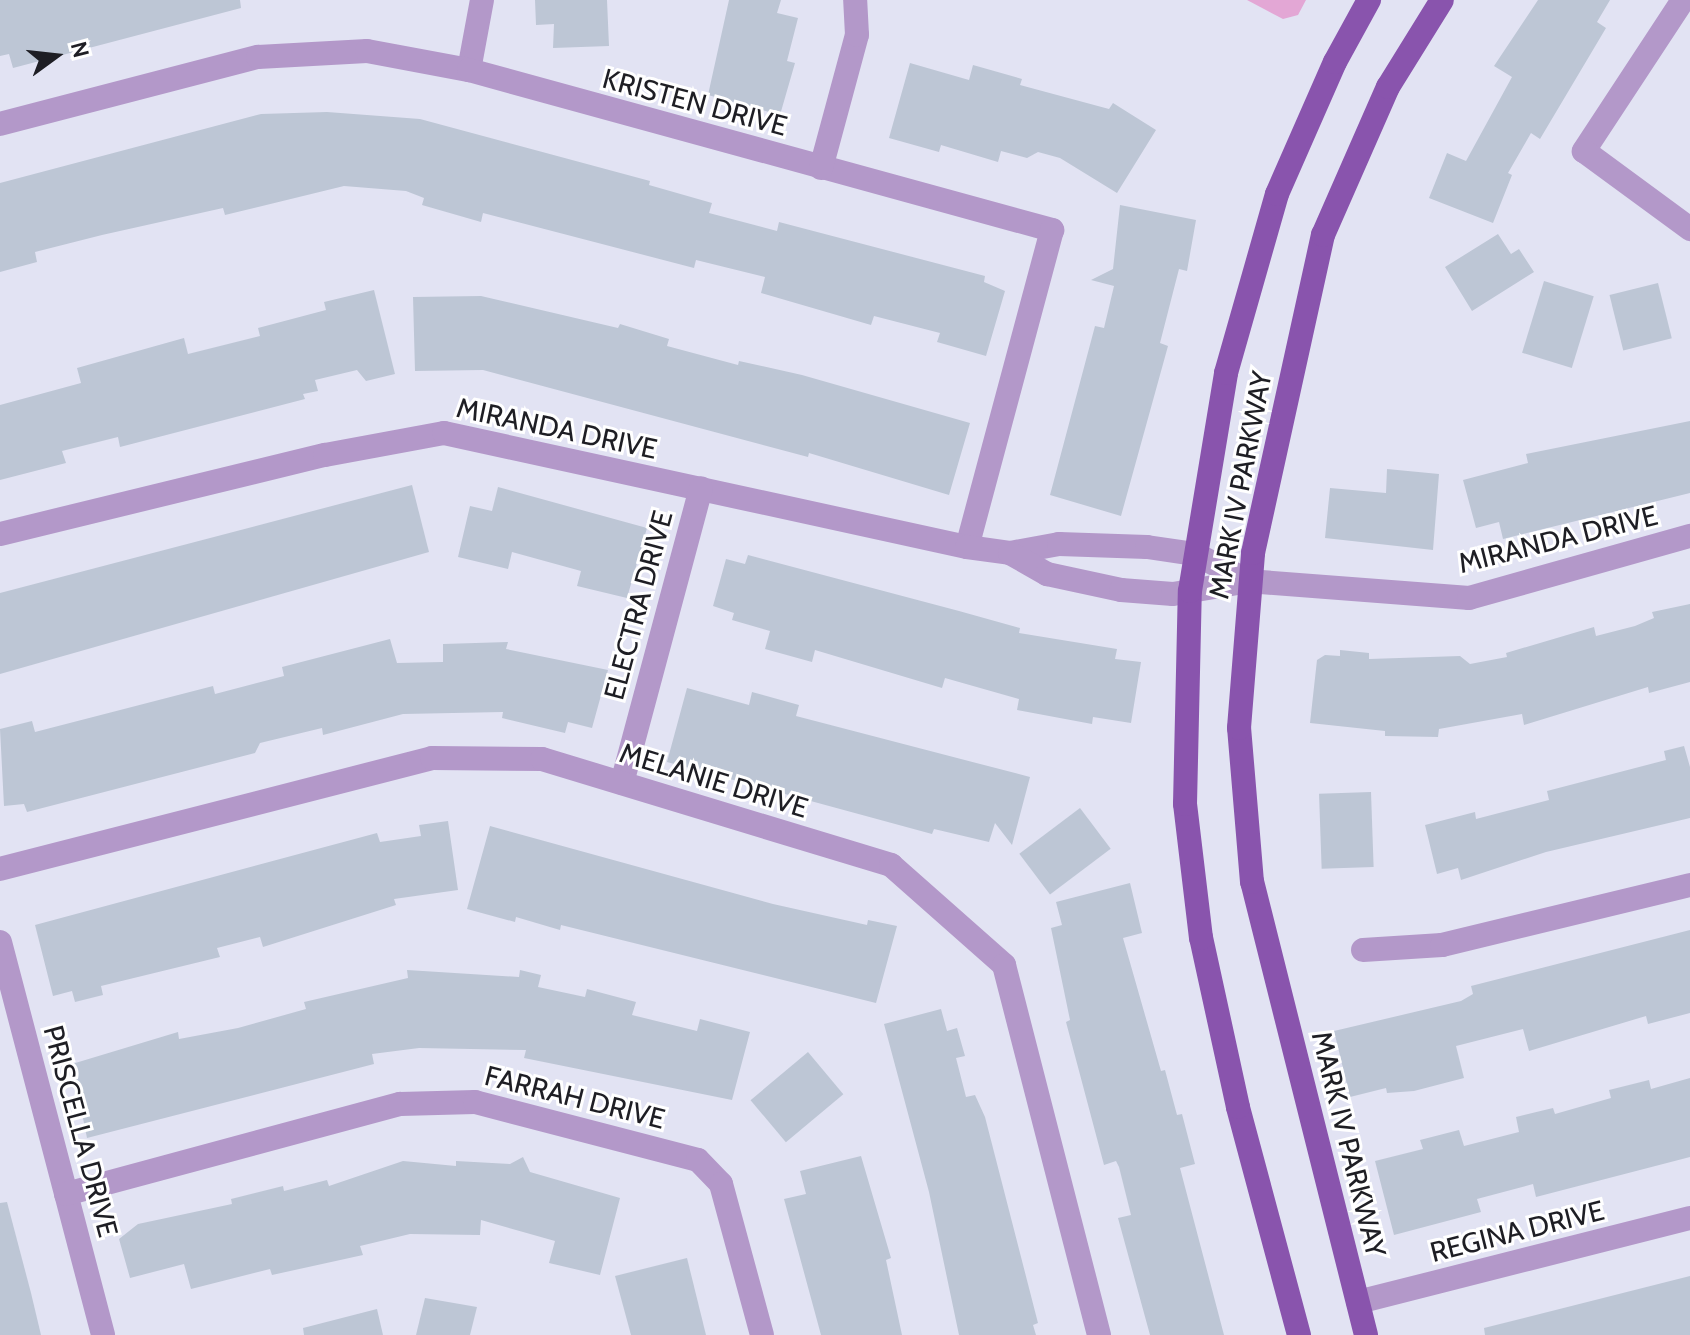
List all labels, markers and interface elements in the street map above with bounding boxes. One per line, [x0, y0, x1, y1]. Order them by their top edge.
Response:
north arrow [16, 16, 96, 96]
text: N [65, 39, 95, 61]
street label: KRISTEN DRIVE [599, 61, 791, 143]
street label: MARK IV PARKWAY [1201, 368, 1279, 602]
street label: MIRANDA DRIVE [454, 390, 660, 466]
street label: MIRANDA DRIVE [1455, 498, 1661, 580]
street label: ELECTRA DRIVE [597, 507, 679, 703]
street label: MELANIE DRIVE [616, 735, 812, 825]
street label: PRISCELLA DRIVE [37, 1021, 125, 1241]
street label: MARK IV PARKWAY [1305, 1028, 1393, 1260]
street label: FARRAH DRIVE [481, 1058, 669, 1136]
street label: REGINA DRIVE [1426, 1193, 1608, 1269]

